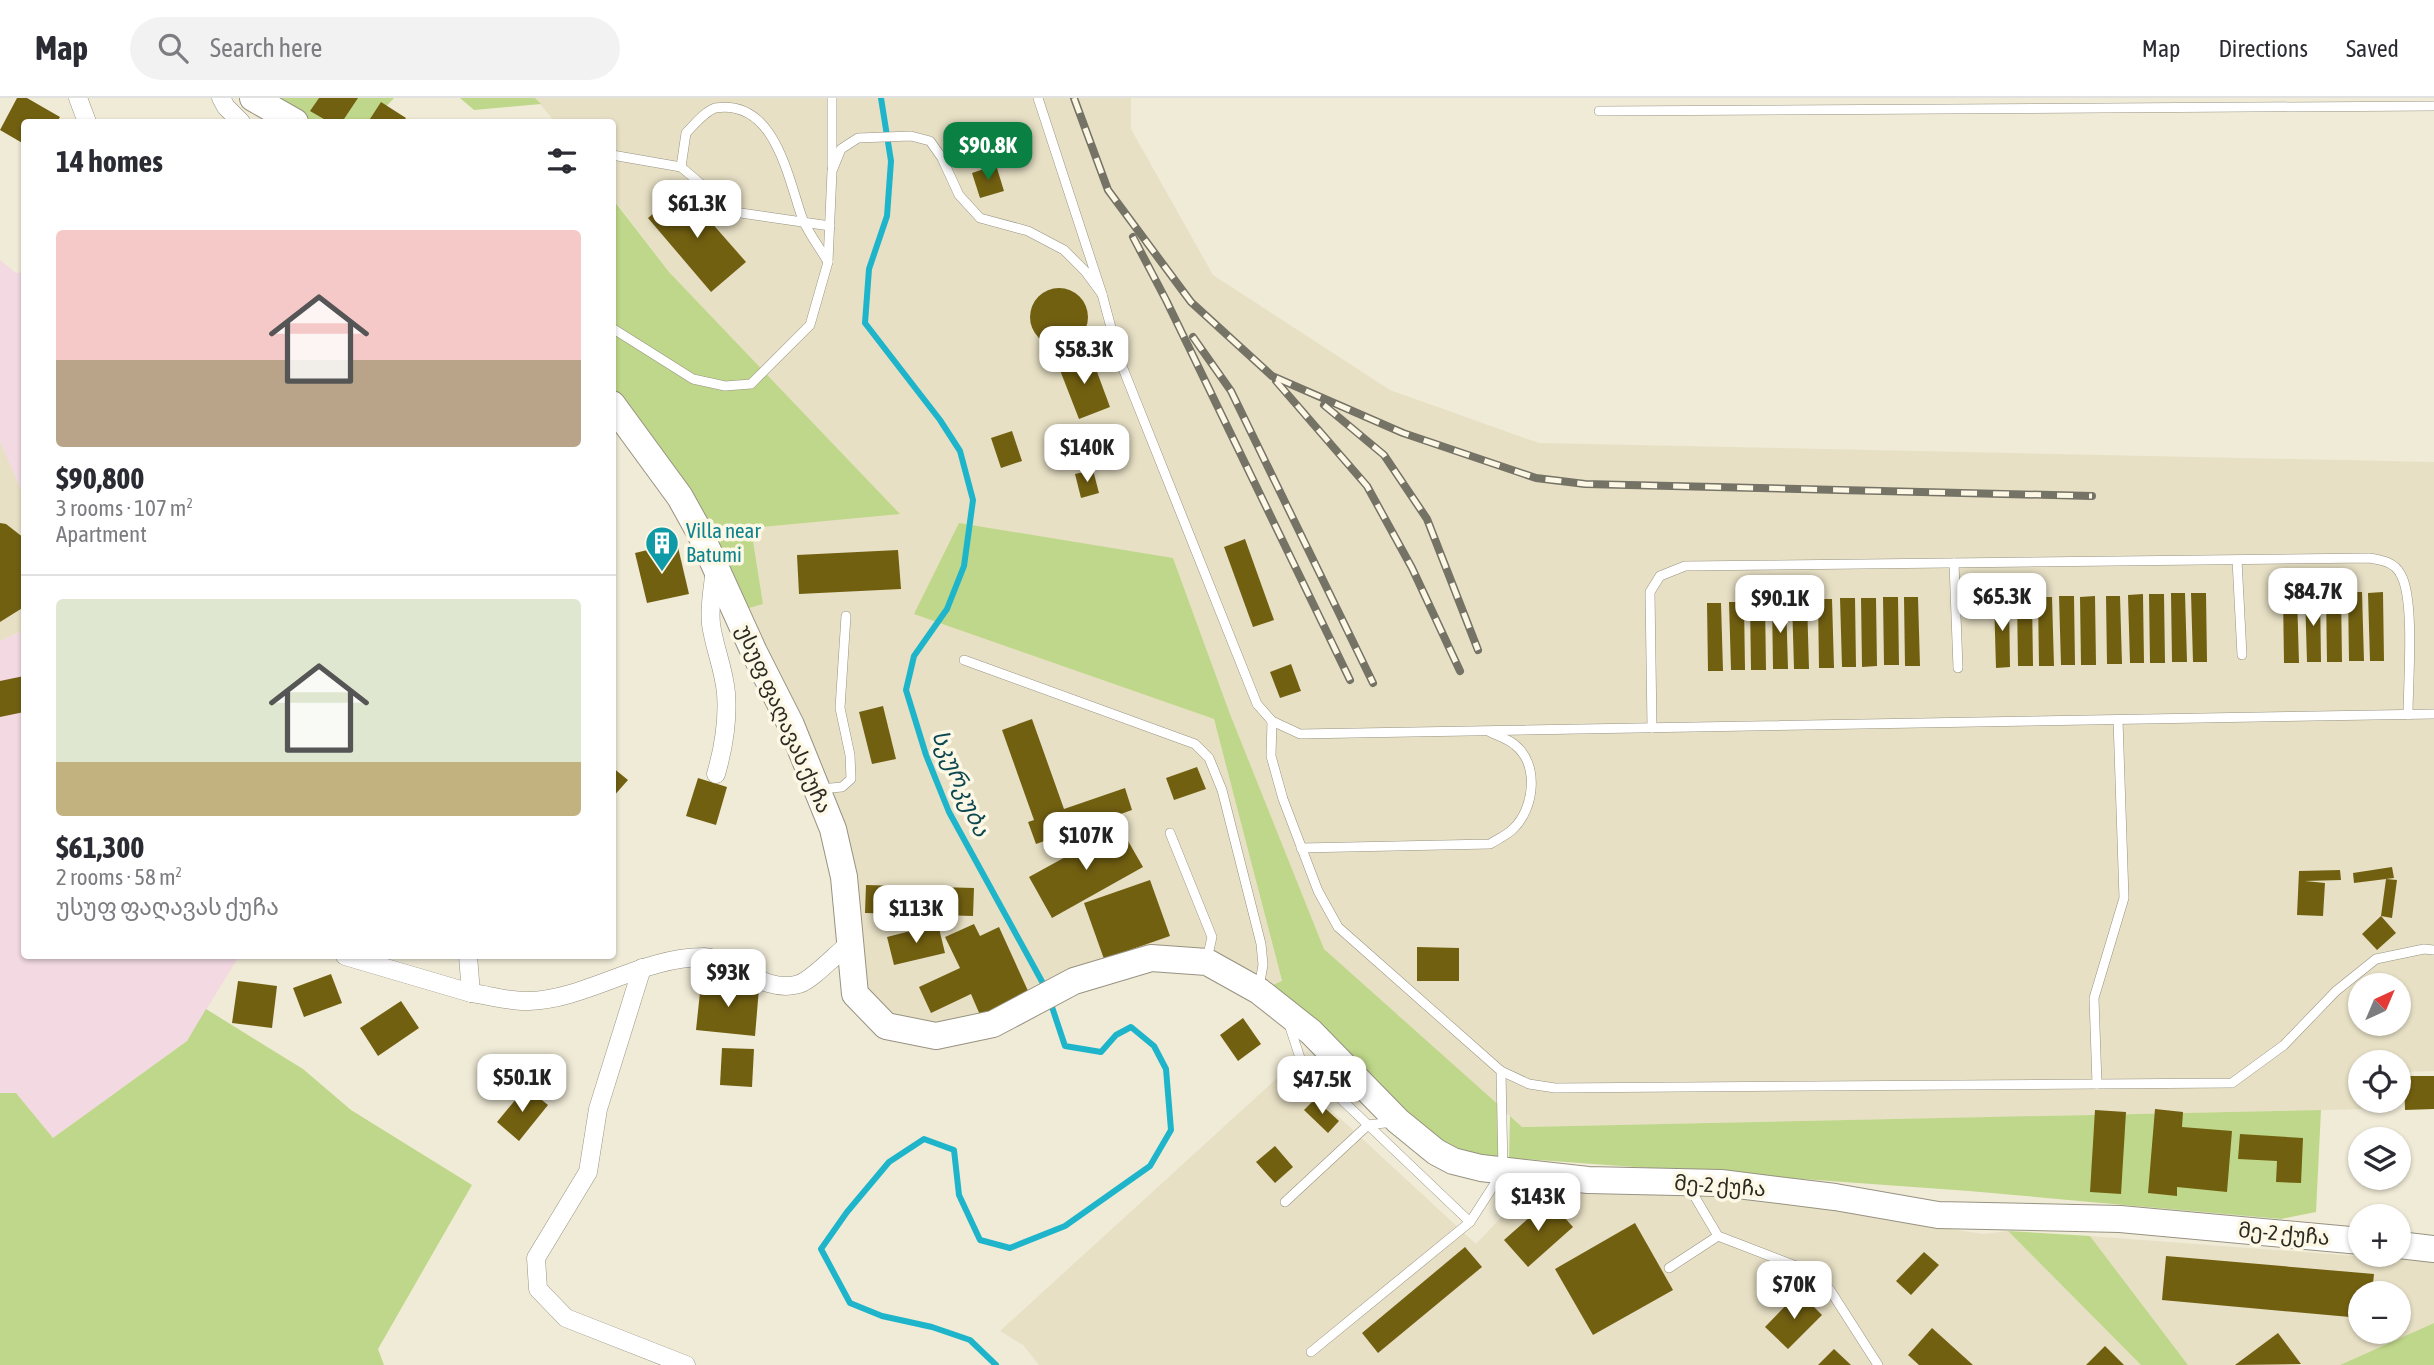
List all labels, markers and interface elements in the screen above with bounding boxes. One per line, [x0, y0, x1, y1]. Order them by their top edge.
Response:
search box [130, 17, 620, 80]
text: Map [35, 29, 88, 67]
icon: search [154, 29, 192, 67]
text: Search here [210, 33, 322, 63]
text: Map [2142, 35, 2180, 62]
text: Directions [2218, 35, 2308, 62]
text: Saved [2346, 35, 2399, 62]
pin: $90.8K [931, 122, 1045, 182]
text: $90.8K [959, 132, 1017, 158]
icon: filters [543, 142, 581, 180]
text: 14 homes [56, 144, 163, 178]
pin: $61.3K [640, 180, 754, 240]
text: $61.3K [668, 190, 726, 216]
icon: home [256, 276, 382, 402]
pin: $58.3K [1027, 327, 1141, 386]
text: $58.3K [1055, 336, 1113, 362]
pin: $140K [1038, 424, 1136, 484]
text: $140K [1060, 434, 1114, 460]
text: $90,800 [56, 461, 144, 495]
text: 3 rooms · 107 m² [56, 495, 193, 521]
place label: Villa near Batumi [686, 518, 761, 566]
text: Apartment [56, 521, 147, 547]
building icon: Villa near Batumi [643, 524, 681, 573]
pin: $84.7K [2256, 568, 2370, 628]
pin: $65.3K [1945, 574, 2059, 633]
pin: $90.1K [1723, 575, 1837, 635]
text: $84.7K [2284, 578, 2342, 604]
text: $65.3K [1973, 583, 2031, 609]
text: $90.1K [1751, 585, 1809, 611]
street label: უსუფ ფაღავას ქუჩა [731, 621, 837, 817]
icon: home [256, 645, 382, 771]
water label: სკურკუბა [926, 726, 995, 841]
pin: $107K [1037, 812, 1135, 872]
text: $107K [1059, 822, 1113, 848]
text: $61,300 [56, 830, 144, 864]
text: 2 rooms · 58 m² [56, 864, 182, 890]
pin: $113K [867, 886, 965, 945]
text: უსუფ ფაღავას ქუჩა [56, 894, 279, 920]
text: $113K [889, 895, 943, 921]
pin: $93K [687, 950, 769, 1009]
text: $93K [707, 959, 749, 985]
north arrow [2348, 973, 2412, 1036]
map controls [2348, 973, 2411, 1344]
button: locate [2348, 1050, 2411, 1113]
pin: $50.1K [465, 1054, 579, 1114]
pin: $47.5K [1265, 1056, 1379, 1116]
text: $50.1K [493, 1064, 551, 1090]
text: $47.5K [1293, 1066, 1351, 1092]
button: layers [2348, 1127, 2411, 1190]
street label: მე-2 ქუჩა [1673, 1170, 1767, 1201]
pin: $143K [1489, 1174, 1587, 1233]
text: $143K [1511, 1183, 1565, 1209]
button: + [2348, 1204, 2411, 1267]
street label: მე-2 ქუჩა [2237, 1217, 2331, 1250]
pin: $70K [1753, 1262, 1835, 1321]
text: $70K [1773, 1271, 1815, 1297]
button: − [2348, 1281, 2411, 1344]

